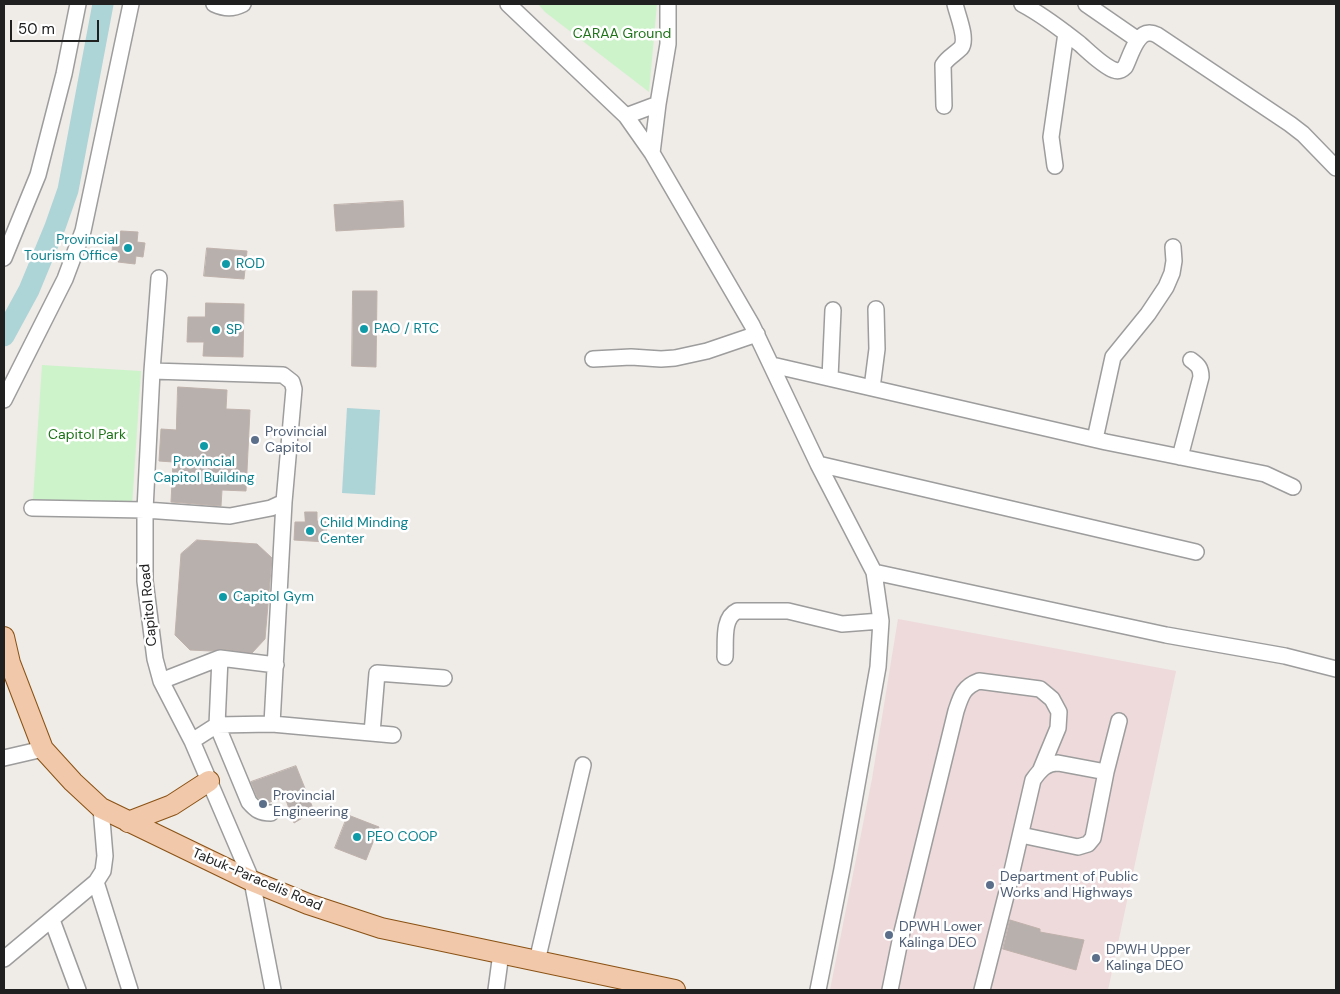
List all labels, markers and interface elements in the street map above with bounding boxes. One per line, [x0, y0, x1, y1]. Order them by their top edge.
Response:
scale bar [12, 10, 101, 42]
text: 50 m [18, 19, 55, 39]
park label: CARAA Ground [573, 26, 671, 42]
place label: Provincial Tourism Office [24, 232, 118, 264]
marker: Provincial Tourism Office [122, 242, 134, 254]
place label: ROD [236, 256, 265, 272]
marker: ROD [220, 258, 232, 270]
place label: PAO / RTC [374, 321, 439, 337]
place label: SP [226, 322, 242, 338]
marker: PAO / RTC [358, 323, 370, 335]
marker: SP [210, 324, 222, 336]
place label: Provincial Capitol [265, 424, 327, 457]
park label: Capitol Park [48, 427, 126, 443]
marker: Provincial Capitol [249, 434, 261, 446]
marker: Provincial Capitol Building [198, 440, 210, 452]
place label: Provincial Capitol Building [153, 454, 255, 487]
place label: Child Minding Center [320, 515, 408, 548]
marker: Child Minding Center [304, 525, 316, 537]
street label: Capitol Road [137, 563, 161, 647]
place label: Capitol Gym [233, 589, 314, 605]
marker: Capitol Gym [217, 591, 229, 603]
place label: Provincial Engineering [273, 788, 348, 820]
marker: Provincial Engineering [257, 798, 269, 810]
place label: PEO COOP [367, 829, 437, 845]
marker: PEO COOP [351, 831, 363, 843]
street label: Tabuk-Paracelis Road [189, 845, 325, 915]
place label: Department of Public Works and Highways [1000, 869, 1138, 902]
marker: Department of Public Works and Highways [984, 879, 996, 891]
place label: DPWH Lower Kalinga DEO [899, 919, 982, 952]
marker: DPWH Lower Kalinga DEO [883, 929, 895, 941]
place label: DPWH Upper Kalinga DEO [1106, 942, 1190, 974]
marker: DPWH Upper Kalinga DEO [1090, 952, 1102, 964]

